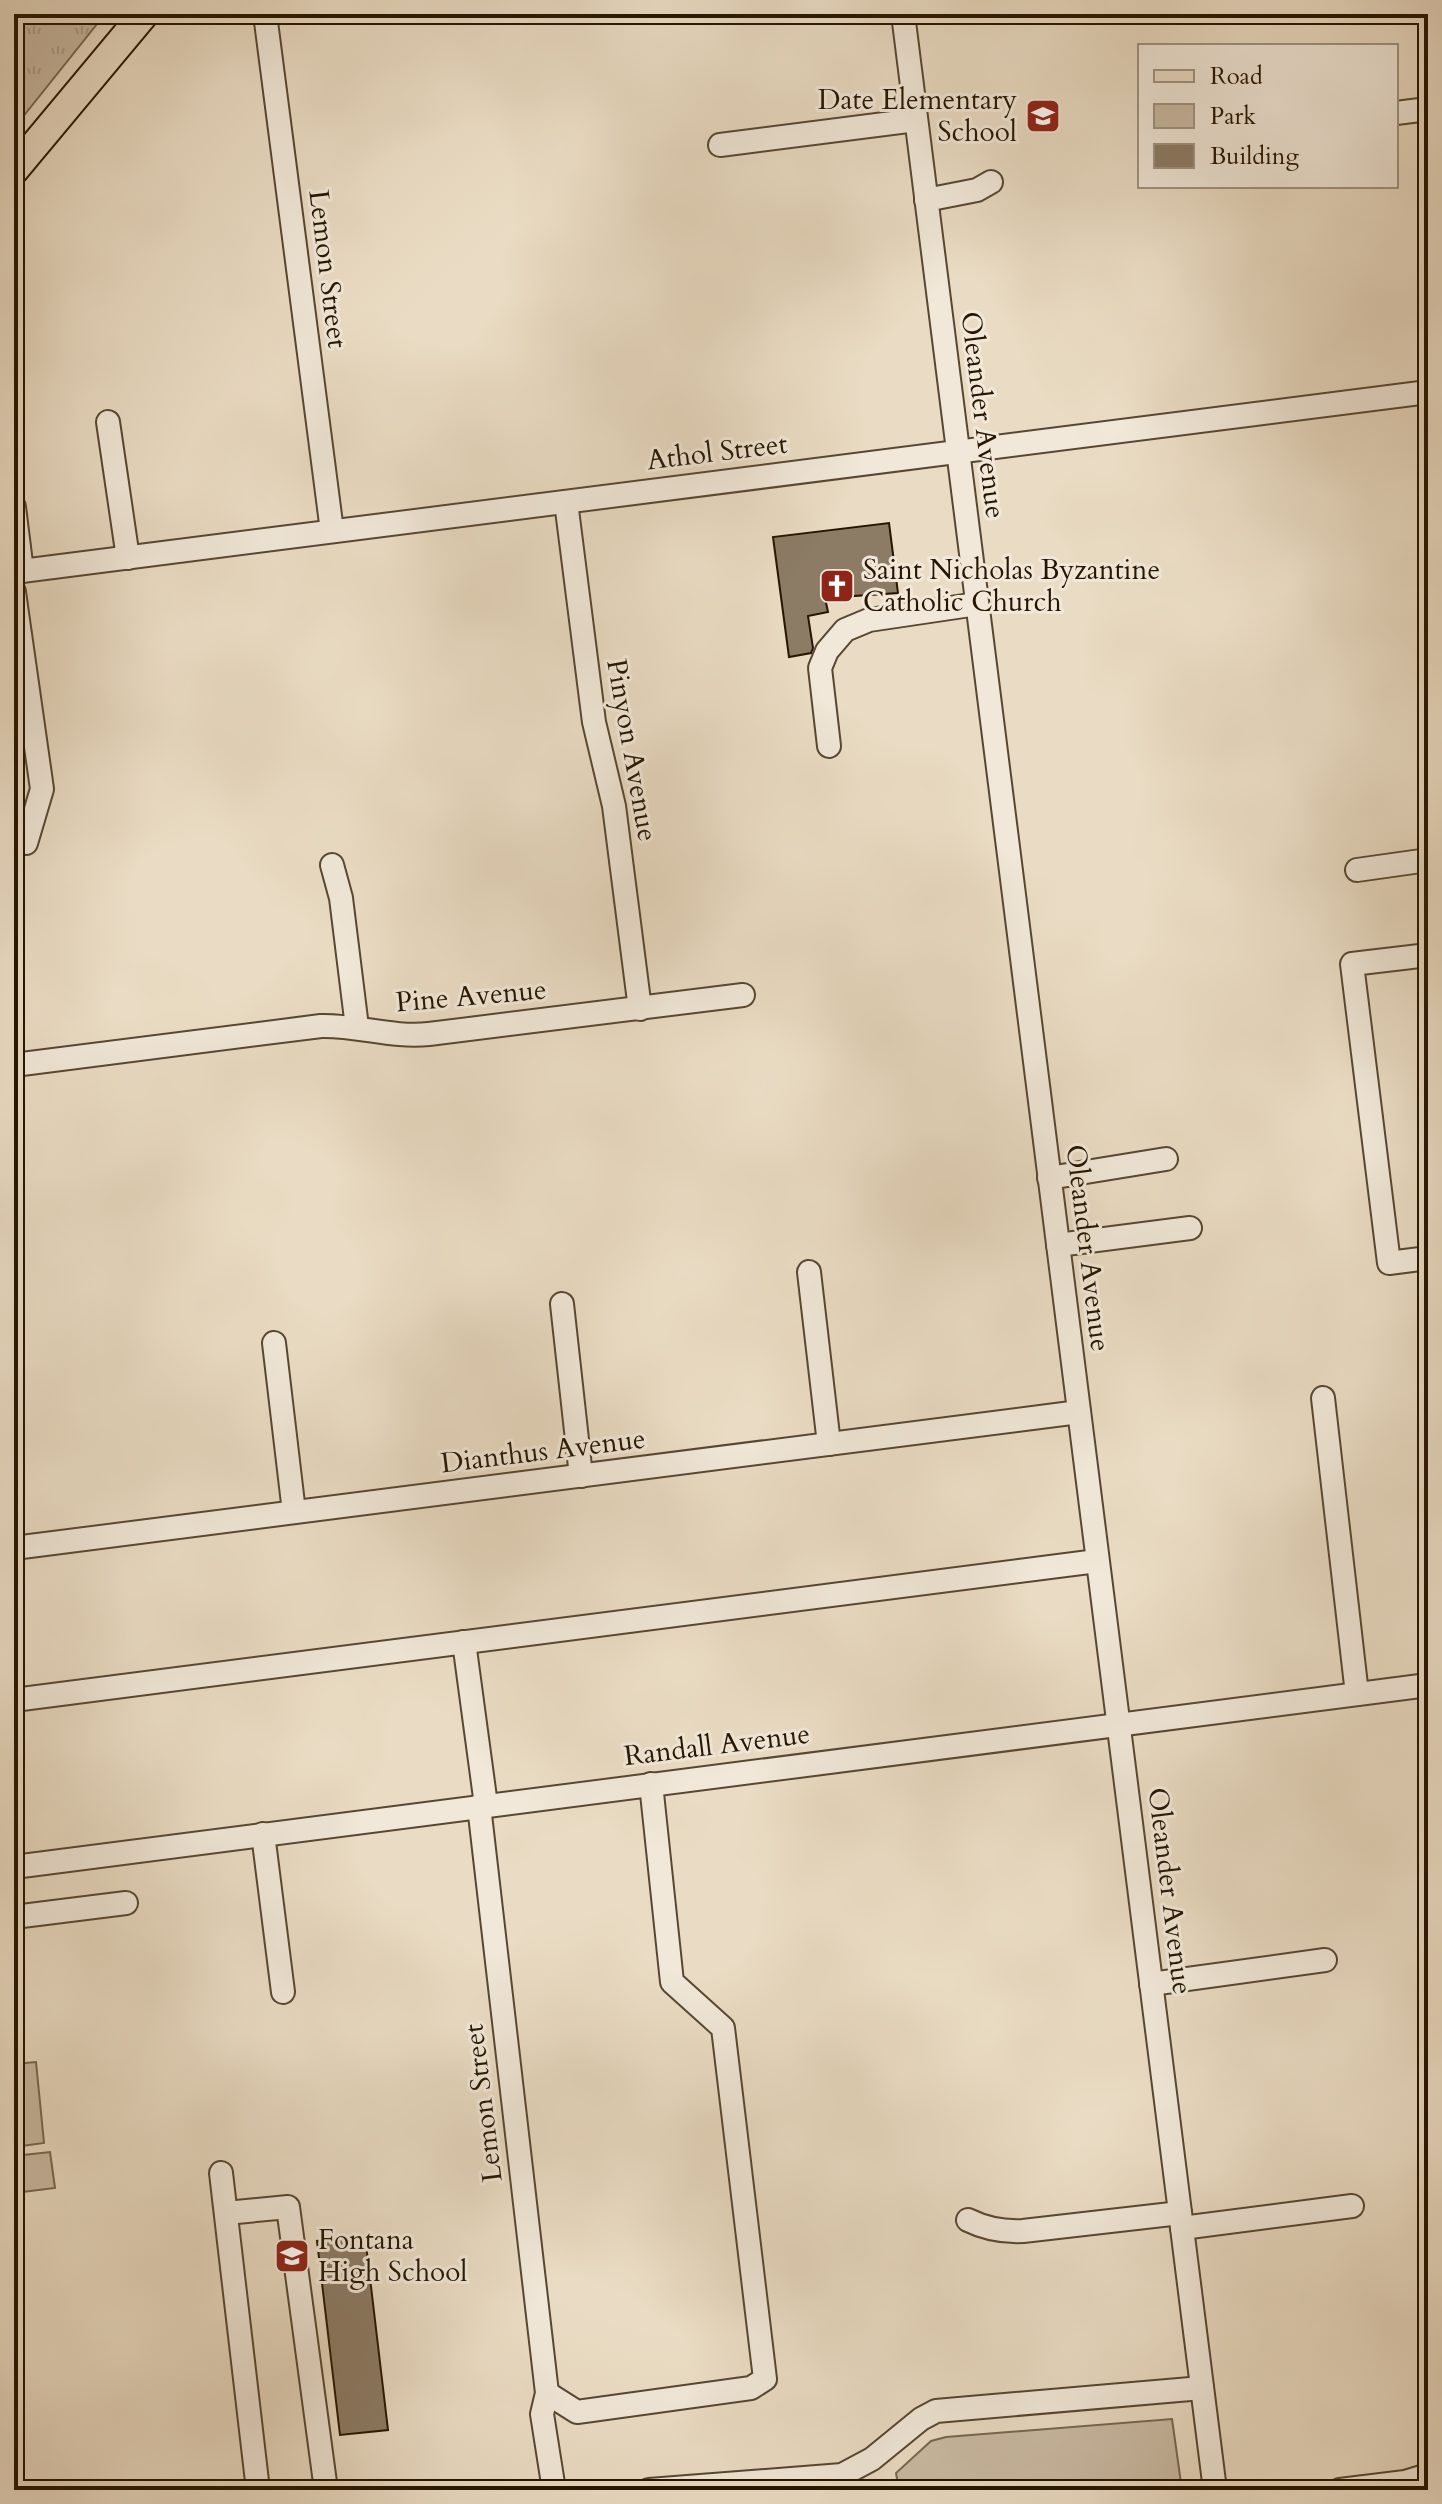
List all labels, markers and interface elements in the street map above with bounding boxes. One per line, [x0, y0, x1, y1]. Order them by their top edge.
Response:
legend [1138, 44, 1398, 188]
text: Road [1210, 60, 1263, 93]
place label: Date Elementary School [818, 81, 1017, 151]
school or university icon: Date Elementary School [1024, 97, 1062, 135]
text: Park [1210, 100, 1256, 133]
text: Building [1210, 140, 1300, 173]
street label: Lemon Street [299, 188, 357, 351]
street label: Oleander Avenue [951, 309, 1015, 521]
street label: Athol Street [645, 425, 790, 479]
place label: Saint Nicholas Byzantine Catholic Church [863, 551, 1160, 621]
church icon: Saint Nicholas Byzantine Catholic Church [818, 567, 856, 605]
street label: Pinyon Avenue [597, 656, 667, 844]
street label: Pine Avenue [394, 970, 548, 1022]
street label: Oleander Avenue [1056, 1142, 1120, 1354]
street label: Dianthus Avenue [438, 1420, 648, 1482]
street label: Randall Avenue [622, 1715, 812, 1775]
street label: Oleander Avenue [1138, 1785, 1202, 1997]
street label: Lemon Street [454, 2021, 512, 2184]
place label: Fontana High School [318, 2221, 467, 2291]
school or university icon: Fontana High School [273, 2237, 311, 2275]

